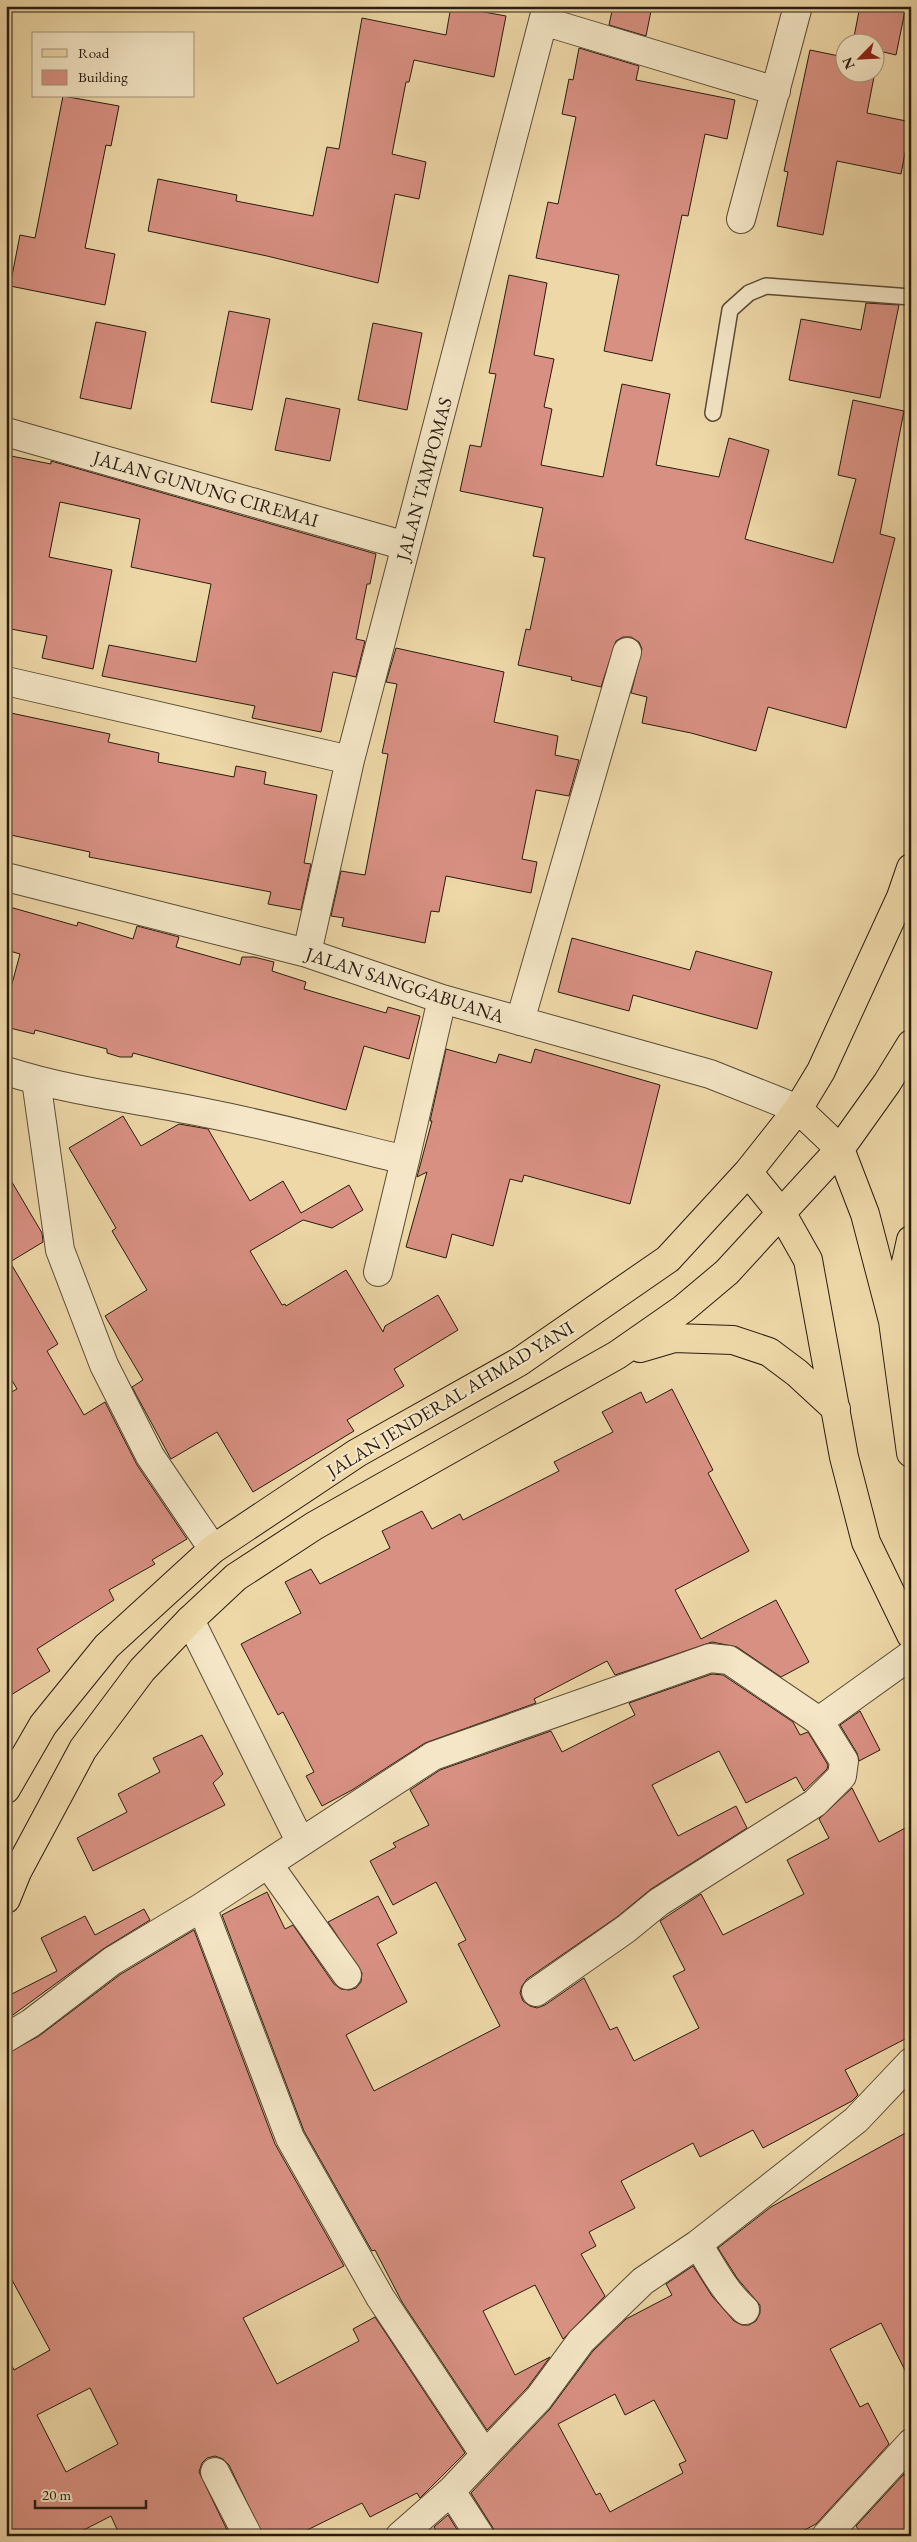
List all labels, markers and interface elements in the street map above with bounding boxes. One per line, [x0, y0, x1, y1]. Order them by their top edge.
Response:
legend [32, 32, 195, 98]
north arrow [834, 32, 884, 82]
text: Road [78, 43, 110, 62]
text: N [837, 54, 859, 72]
text: Building [78, 67, 128, 86]
street label: JALAN TAMPOMAS [390, 394, 458, 565]
street label: JALAN GUNUNG CIREMAI [89, 444, 322, 533]
street label: JALAN SANGGABUANA [301, 940, 508, 1029]
street label: JALAN JENDERAL AHMAD YANI [320, 1315, 579, 1484]
scale bar [35, 2477, 146, 2509]
text: 20 m [42, 2485, 71, 2504]

